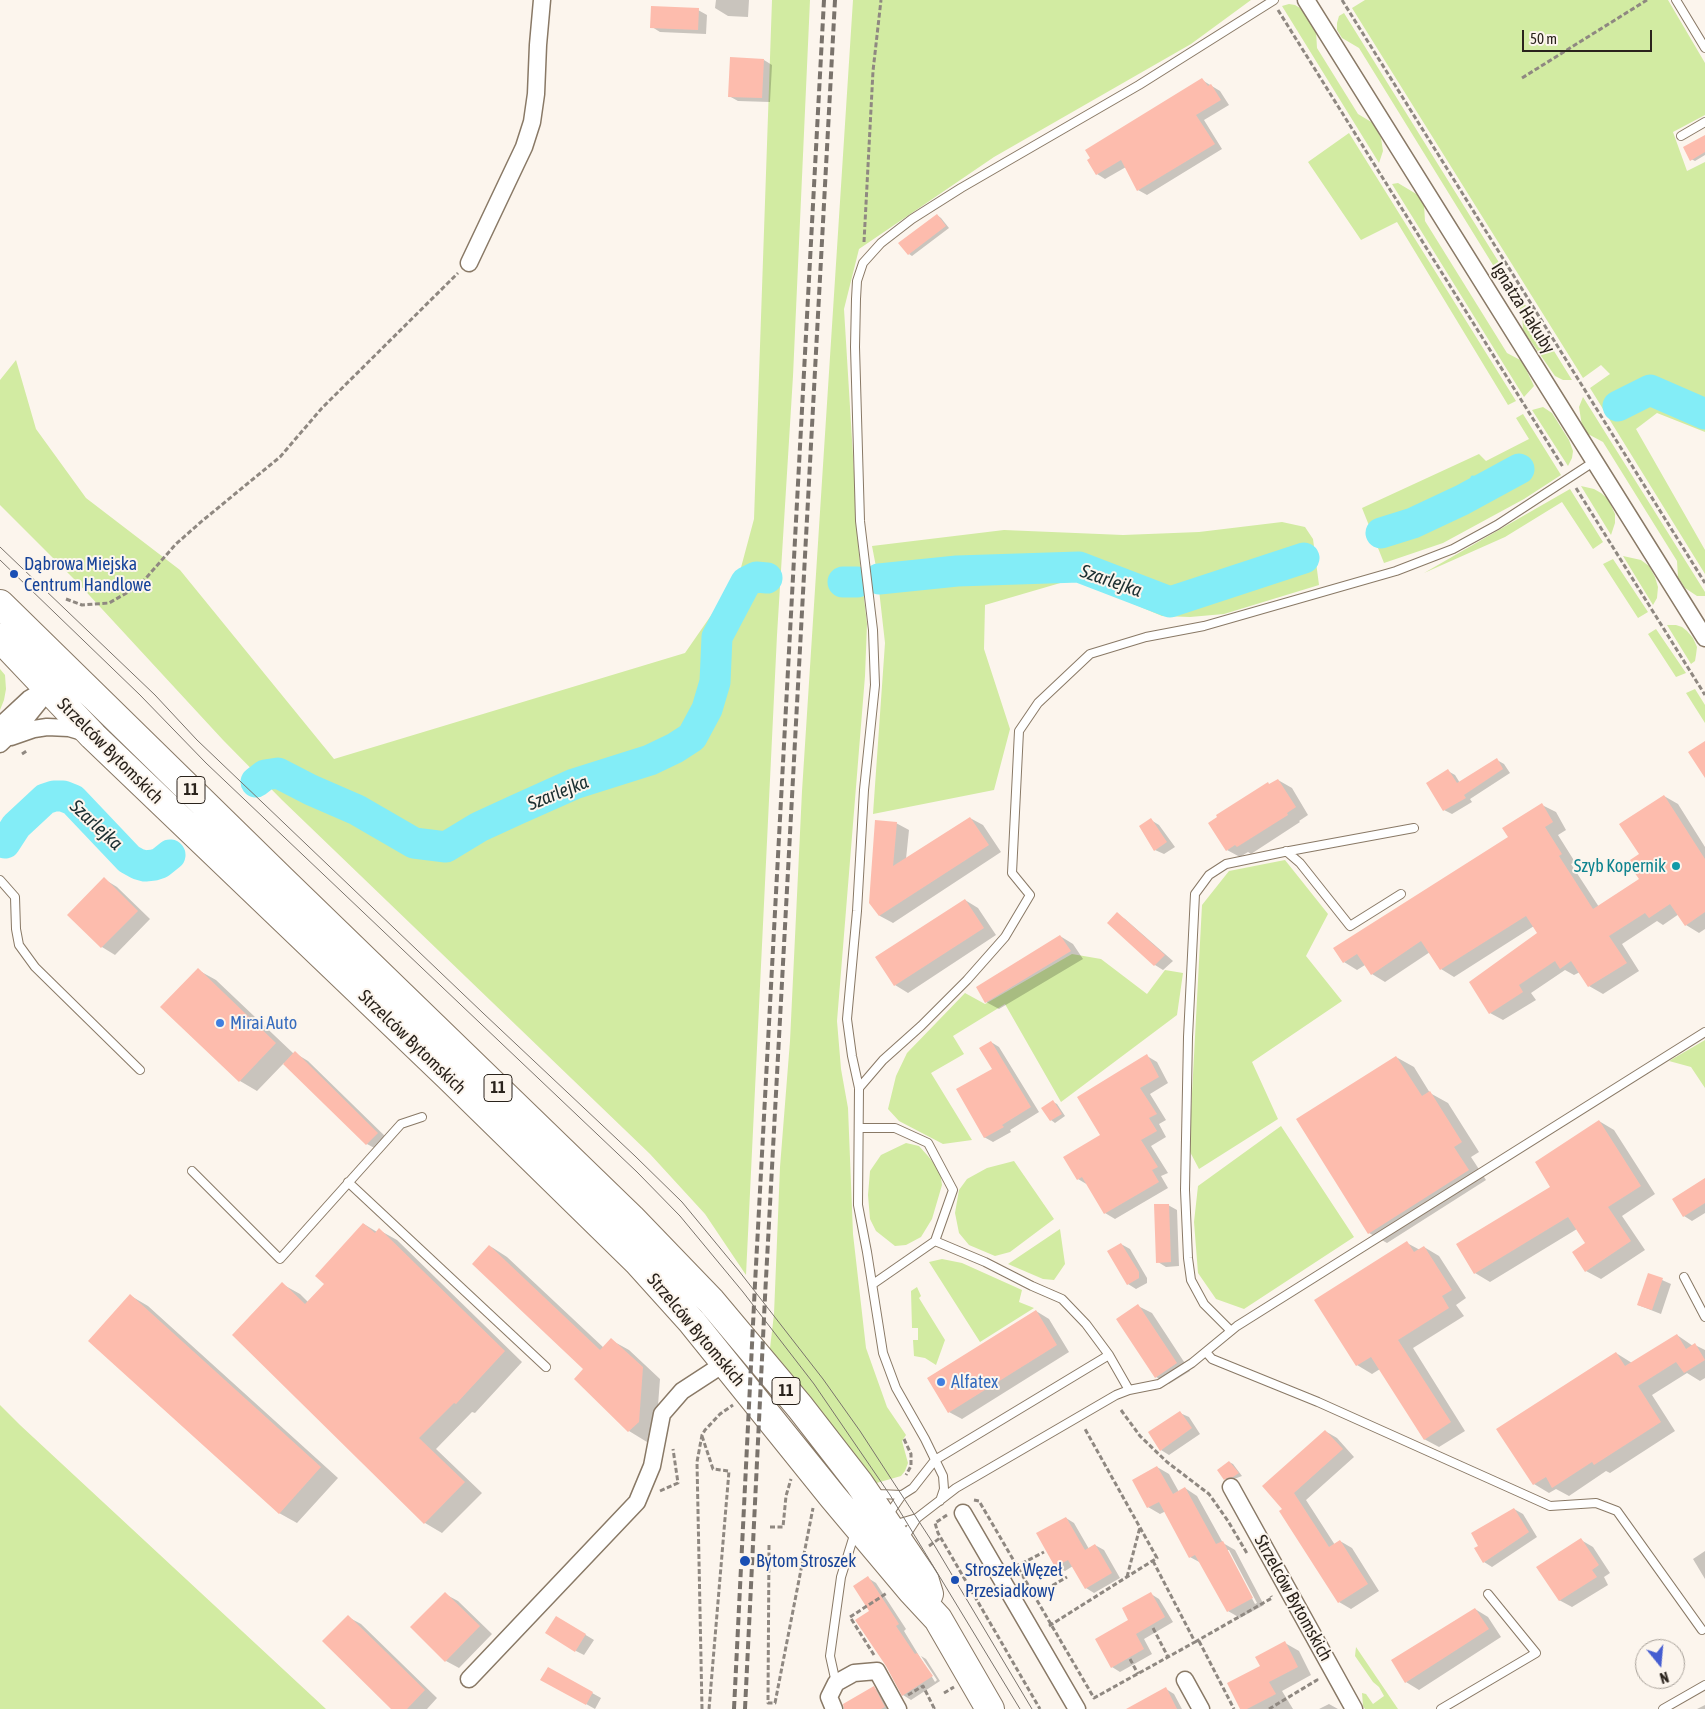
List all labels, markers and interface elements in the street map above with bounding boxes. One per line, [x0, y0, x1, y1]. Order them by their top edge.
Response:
scale bar [1525, 20, 1655, 52]
text: 50 m [1530, 30, 1557, 47]
street label: Ignatza Hakuby [1487, 259, 1559, 357]
place label: Dąbrowa Miejska Centrum Handlowe [24, 553, 151, 596]
water label: Szarlejka [1077, 560, 1145, 602]
marker: Dąbrowa Miejska Centrum Handlowe [8, 568, 20, 580]
street label: Strzelców Bytomskich [53, 694, 167, 808]
water label: Szarlejka [524, 771, 592, 815]
road number: 11 [177, 776, 205, 804]
water label: Szarlejka [65, 795, 127, 855]
place label: Szyb Kopernik [1574, 855, 1666, 877]
marker: Szyb Kopernik [1670, 860, 1682, 872]
street label: Strzelców Bytomskich [354, 985, 470, 1099]
place label: Mirai Auto [230, 1012, 297, 1034]
marker: Mirai Auto [214, 1017, 226, 1029]
road number: 11 [484, 1074, 512, 1102]
street label: Strzelców Bytomskich [642, 1269, 750, 1391]
place label: Alfatex [951, 1371, 998, 1393]
marker: Alfatex [935, 1376, 947, 1388]
road number: 11 [772, 1378, 800, 1404]
street label: Strzelców Bytomskich [1249, 1531, 1337, 1665]
place label: Bytom Stroszek [756, 1550, 856, 1572]
marker: Bytom Stroszek [738, 1554, 752, 1568]
place label: Stroszek Węzeł Przesiadkowy [965, 1559, 1063, 1602]
marker: Stroszek Węzeł Przesiadkowy [949, 1574, 961, 1586]
north arrow [1635, 1639, 1685, 1689]
text: N [1658, 1669, 1670, 1686]

